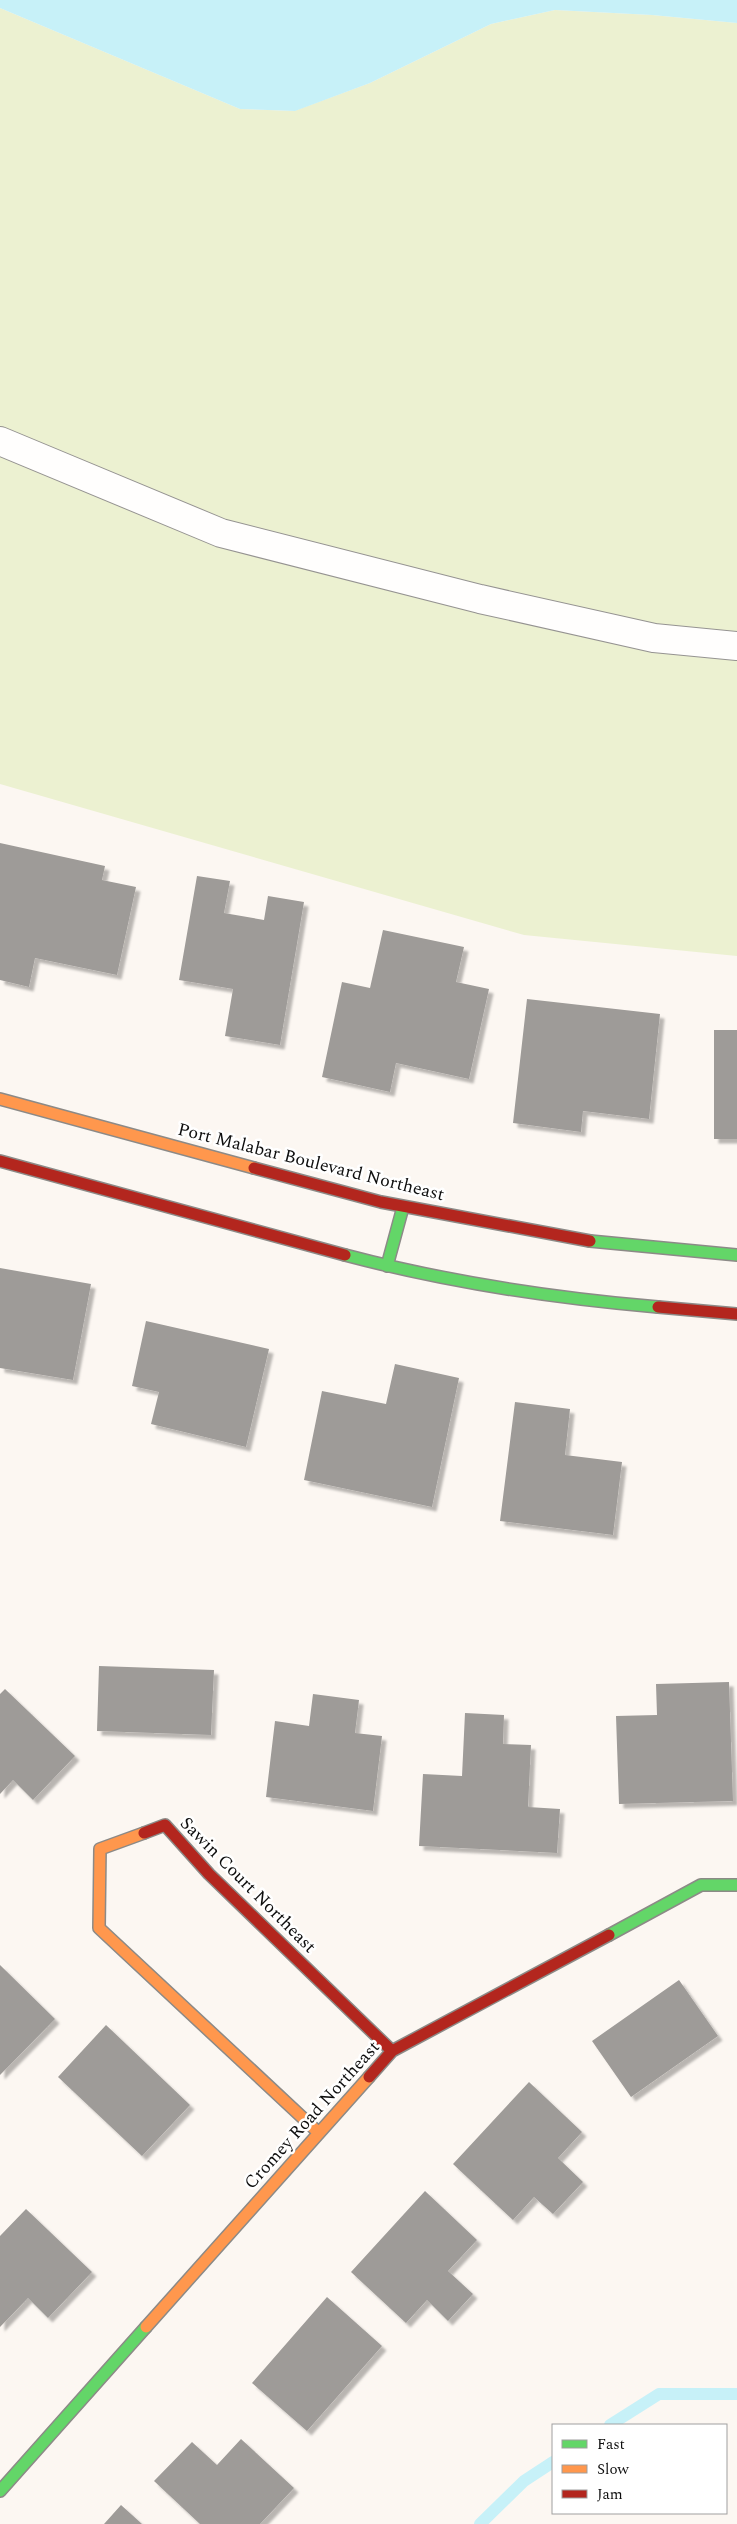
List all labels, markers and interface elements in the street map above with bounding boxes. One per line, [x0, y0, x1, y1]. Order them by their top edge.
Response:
street label: Port Malabar Boulevard Northeast [175, 1116, 447, 1208]
street label: Sawin Court Northeast [174, 1811, 322, 1959]
street label: Cromey Road Northeast [238, 2035, 386, 2195]
legend [552, 2424, 727, 2514]
text: Fast [597, 2433, 625, 2456]
text: Slow [597, 2458, 629, 2481]
text: Jam [597, 2483, 623, 2506]

